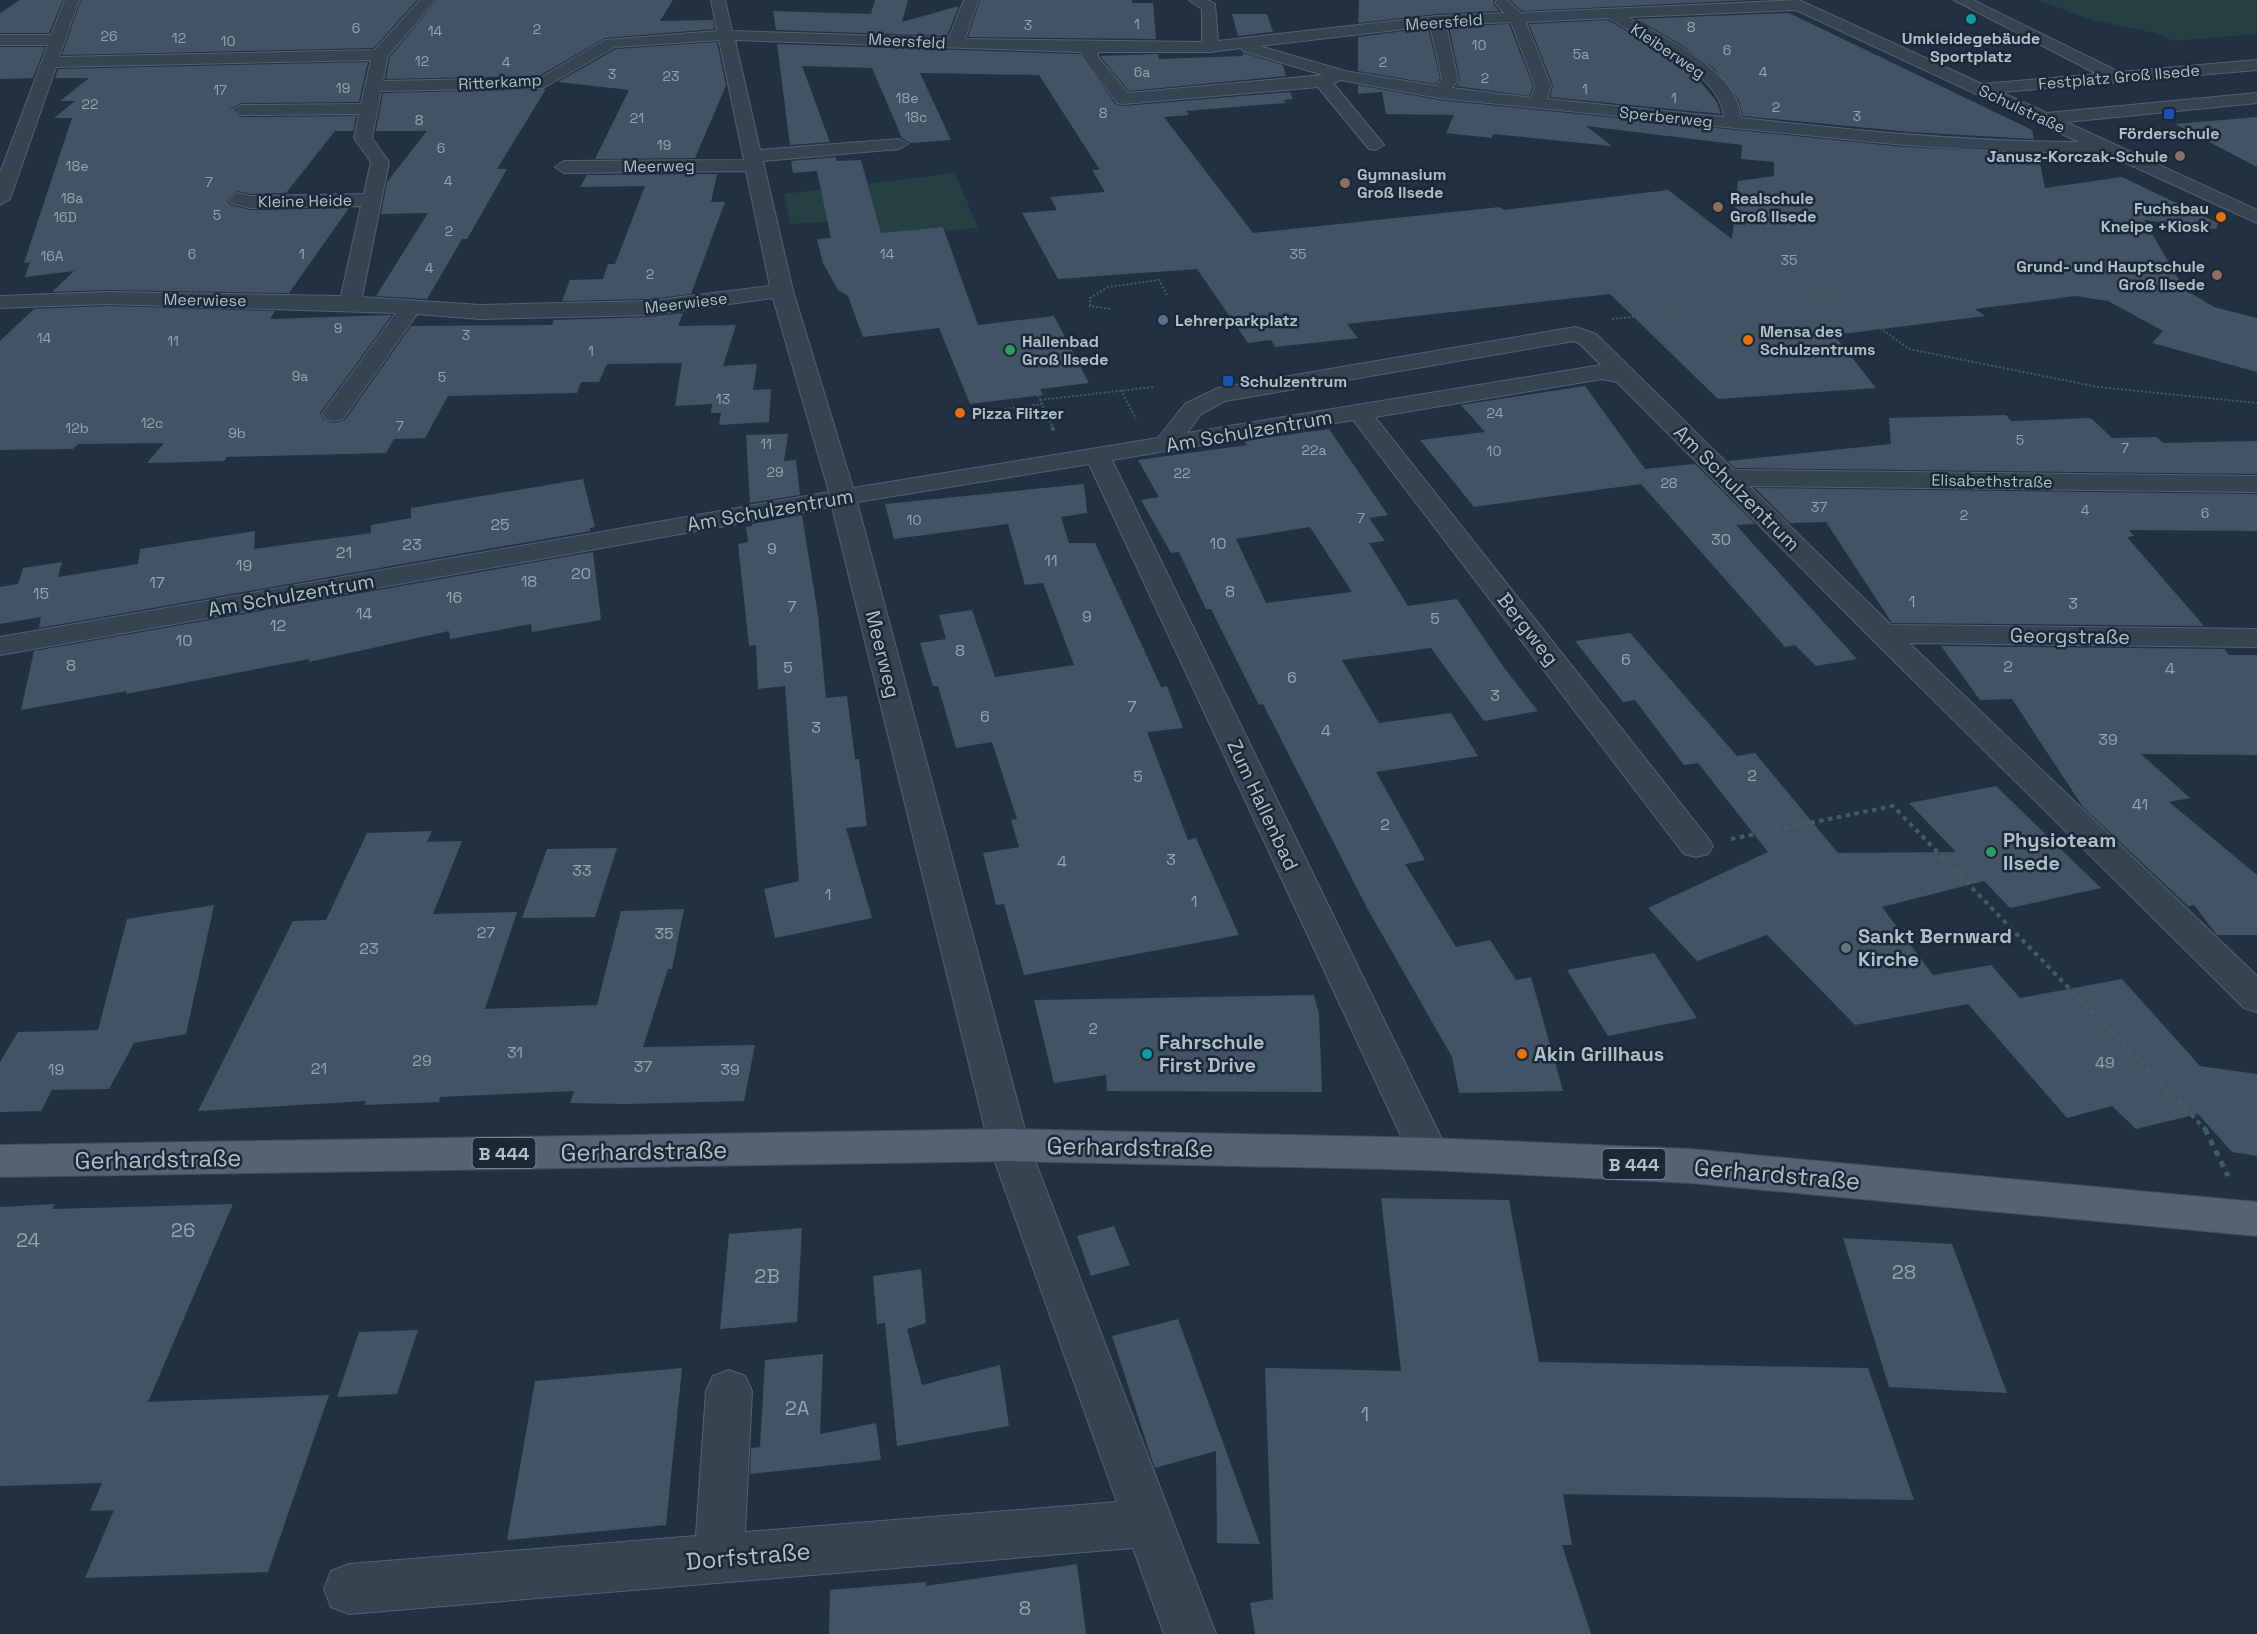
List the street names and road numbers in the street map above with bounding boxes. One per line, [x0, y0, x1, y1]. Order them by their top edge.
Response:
street label: Meersfeld [1405, 9, 1483, 35]
street label: Kleiberweg [1627, 18, 1709, 84]
street label: Meersfeld [868, 28, 946, 54]
street label: Festplatz Groß Ilsede [2037, 59, 2201, 95]
street label: Ritterkamp [458, 69, 542, 95]
street label: Schulstraße [1975, 80, 2069, 138]
street label: Sperberweg [1618, 102, 1714, 132]
street label: Meerweg [623, 155, 695, 177]
street label: Kleine Heide [258, 190, 352, 212]
street label: Meerwiese [644, 288, 728, 318]
street label: Meerwiese [163, 289, 247, 311]
street label: Am Schulzentrum [1164, 404, 1334, 458]
street label: Am Schulzentrum [1668, 419, 1806, 557]
street label: Elisabethstraße [1931, 469, 2053, 493]
street label: Am Schulzentrum [685, 483, 855, 537]
street label: Am Schulzentrum [206, 568, 376, 622]
street label: Bergweg [1491, 587, 1565, 671]
street label: Meerweg [860, 608, 906, 700]
street label: Georgstraße [2010, 622, 2130, 650]
street label: Zum Hallenbad [1221, 735, 1305, 875]
street label: Gerhardstraße [1046, 1130, 1214, 1164]
street label: Gerhardstraße [560, 1134, 728, 1168]
road number: B 444 [472, 1138, 536, 1168]
street label: Gerhardstraße [74, 1142, 242, 1176]
road number: B 444 [1602, 1149, 1666, 1179]
street label: Gerhardstraße [1693, 1151, 1861, 1197]
street label: Dorfstraße [684, 1535, 812, 1577]

